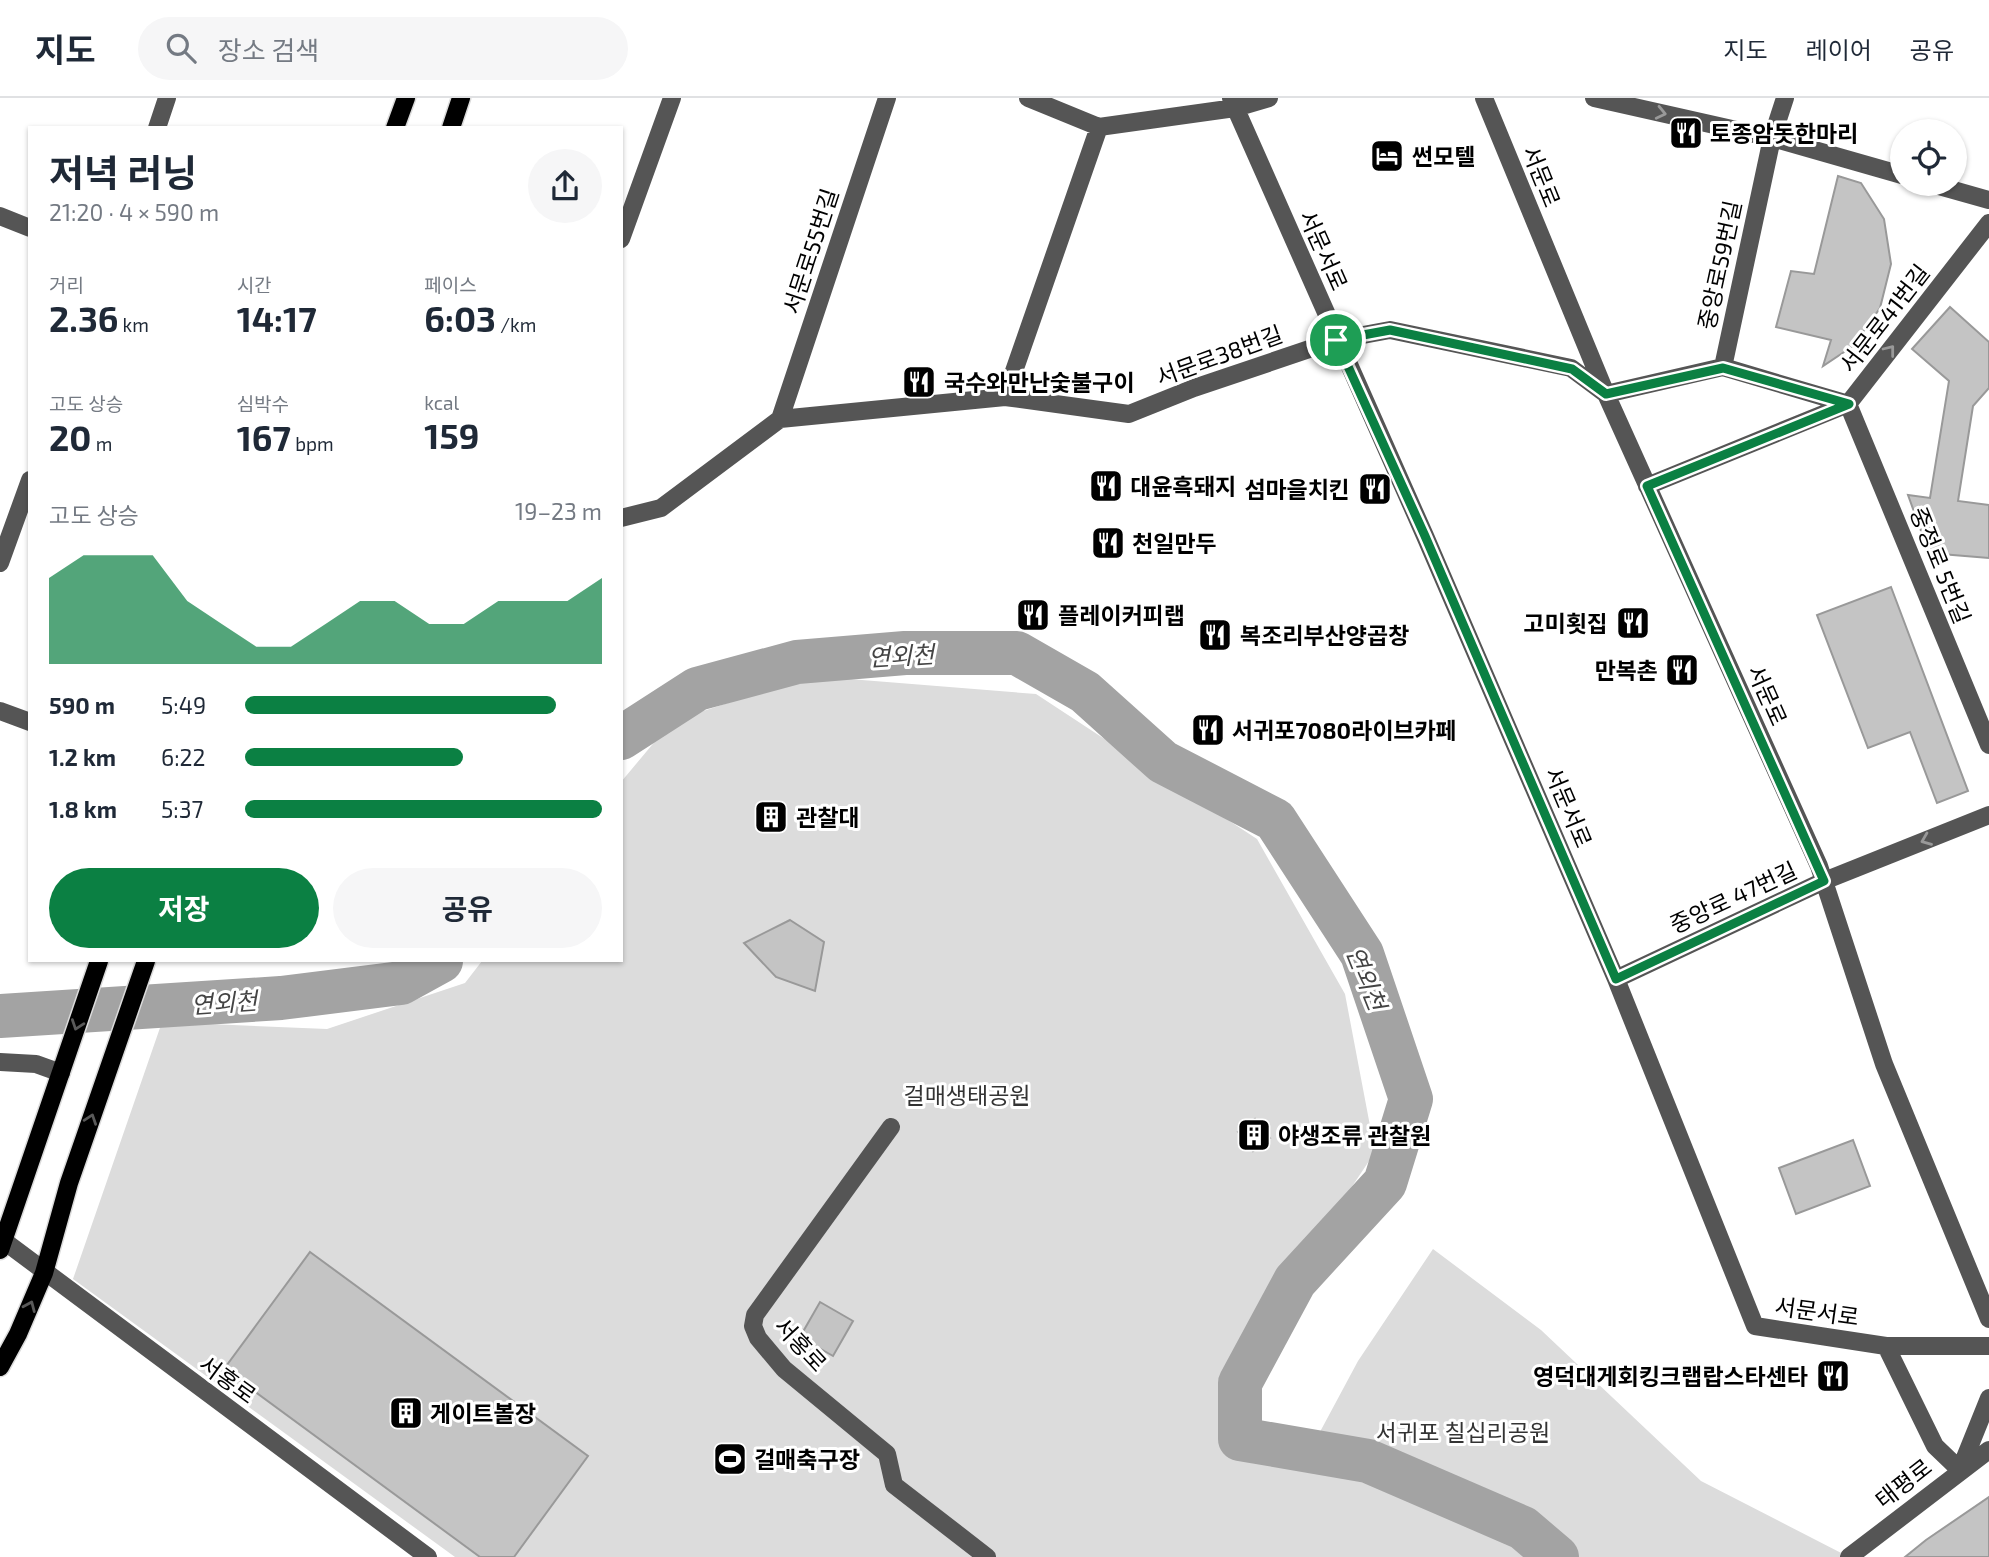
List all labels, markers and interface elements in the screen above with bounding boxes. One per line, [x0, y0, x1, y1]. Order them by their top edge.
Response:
search box [138, 17, 628, 80]
text: 지도 [35, 29, 96, 69]
icon: search [162, 29, 200, 67]
text: 장소 검색 [218, 34, 319, 65]
text: 지도 [1723, 35, 1768, 64]
text: 레이어 [1806, 35, 1872, 64]
text: 공유 [1910, 35, 1954, 64]
one-way arrow [1655, 105, 1667, 119]
restaurant icon: 토종암돗한마리 [1667, 114, 1705, 152]
place label: 토종암돗한마리 [1710, 119, 1858, 147]
map controls [1890, 119, 1967, 196]
button: locate [1890, 119, 1967, 196]
hotel icon: 썬모텔 [1368, 137, 1406, 175]
street label: 서문로 [1517, 141, 1567, 211]
place label: 썬모텔 [1412, 142, 1475, 170]
text: 저녁 러닝 [49, 149, 197, 195]
button: share [528, 149, 602, 223]
street label: 서문로55번길 [777, 185, 843, 317]
text: 21:20 · 4 × 590 m [49, 198, 219, 226]
street label: 중앙로59번길 [1692, 198, 1746, 332]
street label: 서문서로 [1294, 206, 1354, 294]
street label: 서문로41번길 [1833, 259, 1935, 377]
text: 거리 [49, 273, 84, 296]
text: 시간 [237, 273, 272, 296]
text: 페이스 [424, 273, 477, 296]
text: 2.36 [49, 297, 118, 339]
text: 14:17 [237, 297, 317, 339]
text: 6:03 [424, 297, 496, 339]
pin [1306, 310, 1366, 370]
text: km [118, 313, 149, 336]
text: /km [496, 313, 536, 336]
street label: 서문로38번길 [1152, 319, 1286, 391]
icon: arrive [1317, 321, 1355, 359]
one-way arrow [1882, 345, 1895, 357]
restaurant icon: 국수와만난숯불구이 [900, 363, 938, 401]
place label: 국수와만난숯불구이 [944, 368, 1134, 396]
text: kcal [424, 391, 459, 414]
text: 고도 상승 [49, 392, 123, 415]
text: 심박수 [237, 392, 289, 415]
text: 159 [424, 414, 479, 456]
text: 20 [49, 416, 91, 458]
text: 167 [237, 416, 291, 458]
text: m [91, 432, 112, 455]
text: bpm [291, 432, 334, 455]
restaurant icon: 대윤흑돼지 [1087, 467, 1125, 505]
restaurant icon: 섬마을치킨 [1356, 470, 1394, 508]
place label: 대윤흑돼지 [1130, 472, 1236, 500]
place label: 섬마을치킨 [1244, 475, 1350, 503]
text: 19–23 m [515, 497, 602, 525]
text: 고도 상승 [49, 501, 139, 529]
street label: 중정로 5번길 [1905, 503, 1977, 627]
restaurant icon: 천일만두 [1089, 524, 1127, 562]
place label: 천일만두 [1132, 529, 1217, 557]
restaurant icon: 플레이커피랩 [1014, 596, 1052, 634]
place label: 플레이커피랩 [1058, 601, 1185, 629]
restaurant icon: 고미횟집 [1614, 604, 1652, 642]
place label: 고미횟집 [1523, 609, 1608, 637]
restaurant icon: 복조리부산양곱창 [1196, 616, 1234, 654]
place label: 복조리부산양곱창 [1240, 621, 1409, 649]
water label: 연외천 [867, 639, 938, 671]
restaurant icon: 만복촌 [1663, 651, 1701, 689]
place label: 만복촌 [1595, 656, 1658, 684]
street label: 서문로 [1742, 660, 1794, 730]
text: 590 m [49, 691, 115, 719]
text: 5:49 [161, 691, 206, 719]
restaurant icon: 서귀포7080라이브카페 [1189, 711, 1227, 749]
place label: 서귀포7080라이브카페 [1232, 716, 1457, 744]
text: 1.2 km [49, 743, 116, 771]
text: 6:22 [161, 743, 205, 771]
street label: 서문서로 [1540, 763, 1598, 851]
text: 1.8 km [49, 795, 117, 823]
text: 5:37 [161, 795, 203, 823]
building icon: 관찰대 [752, 798, 790, 836]
place label: 관찰대 [796, 803, 859, 831]
one-way arrow [1920, 832, 1932, 846]
street label: 중앙로 47번길 [1665, 855, 1801, 939]
button: 저장 [49, 868, 319, 948]
button: 공유 [333, 868, 602, 948]
water label: 연외천 [1341, 942, 1394, 1017]
water label: 연외천 [190, 985, 261, 1019]
one-way arrow [71, 1019, 85, 1031]
park label: 걸매생태공원 [904, 1081, 1030, 1109]
one-way arrow [83, 1113, 97, 1125]
building icon: 야생조류 관찰원 [1235, 1116, 1273, 1154]
place label: 야생조류 관찰원 [1278, 1121, 1431, 1149]
street label: 서문서로 [1773, 1291, 1861, 1331]
one-way arrow [22, 1300, 36, 1313]
street label: 서홍로 [769, 1311, 833, 1377]
street label: 서홍로 [194, 1349, 262, 1409]
restaurant icon: 영덕대게회킹크랩랍스타센타 [1814, 1357, 1852, 1395]
place label: 영덕대게회킹크랩랍스타센타 [1533, 1362, 1808, 1390]
building icon: 게이트볼장 [387, 1394, 425, 1432]
place label: 게이트볼장 [430, 1399, 536, 1427]
park label: 서귀포 칠십리공원 [1376, 1418, 1550, 1446]
sports icon: 걸매축구장 [711, 1440, 749, 1478]
place label: 걸매축구장 [754, 1445, 860, 1473]
street label: 태평로 [1869, 1452, 1937, 1514]

